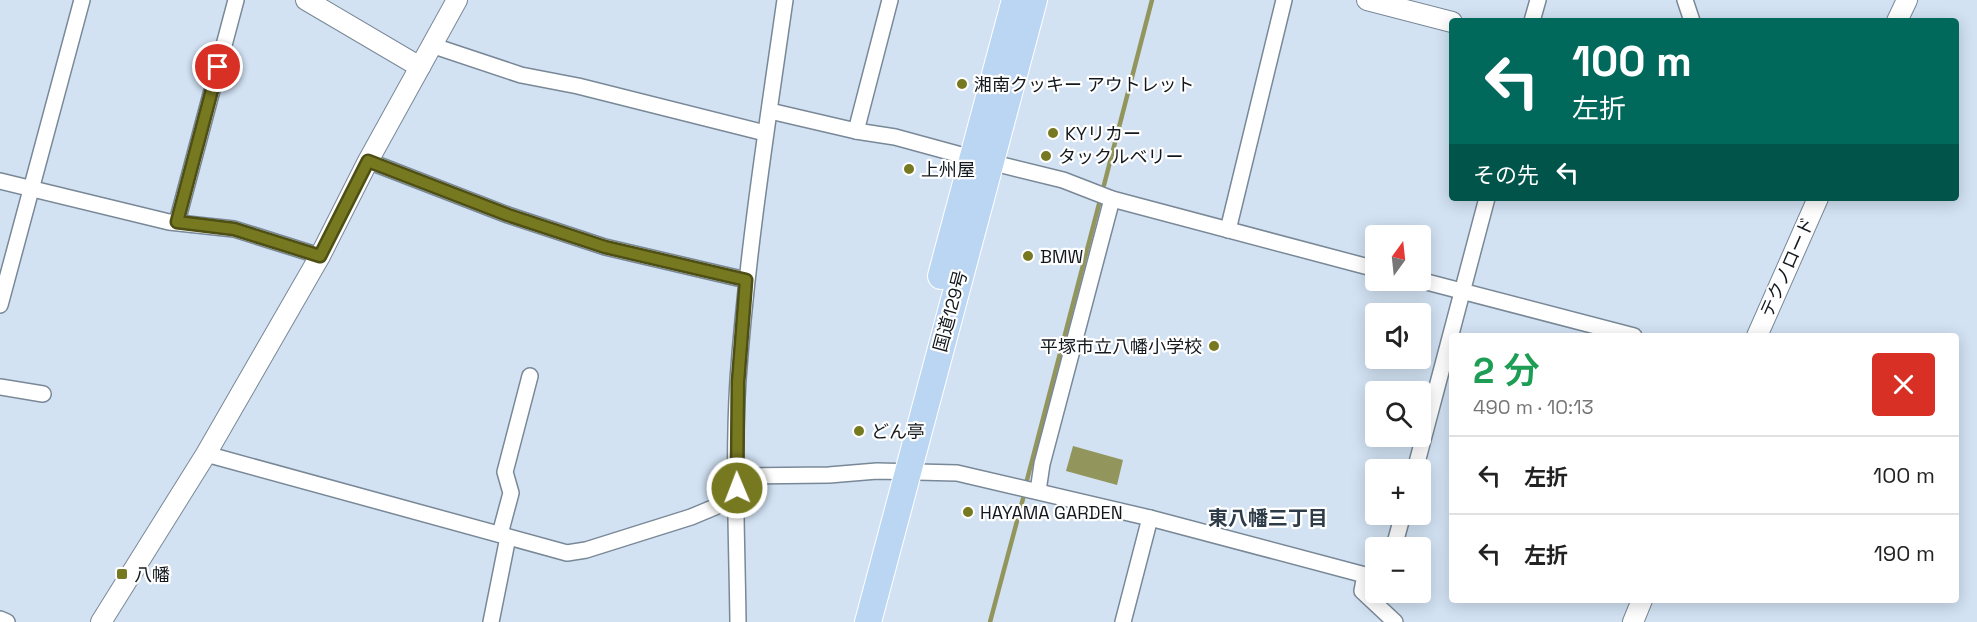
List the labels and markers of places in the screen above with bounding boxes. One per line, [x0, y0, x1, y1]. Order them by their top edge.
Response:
pin [192, 41, 243, 92]
place label: 湘南クッキー アウトレット [974, 73, 1195, 96]
marker: 湘南クッキー アウトレット [955, 77, 969, 91]
place label: KYリカー [1065, 122, 1141, 145]
marker: KYリカー [1046, 126, 1060, 140]
place label: タックルベリー [1058, 145, 1183, 168]
marker: タックルベリー [1039, 149, 1053, 163]
place label: 上州屋 [921, 158, 975, 181]
marker: 上州屋 [902, 162, 916, 176]
place label: BMW [1040, 245, 1083, 268]
marker: BMW [1021, 249, 1035, 263]
place label: 平塚市立八幡小学校 [1040, 335, 1202, 358]
marker: 平塚市立八幡小学校 [1207, 339, 1221, 353]
place label: どん亭 [871, 420, 925, 443]
marker: どん亭 [852, 424, 866, 438]
place label: HAYAMA GARDEN [980, 501, 1123, 524]
marker: HAYAMA GARDEN [961, 505, 975, 519]
place label: 八幡 [134, 563, 170, 586]
marker: 八幡 [115, 567, 129, 581]

